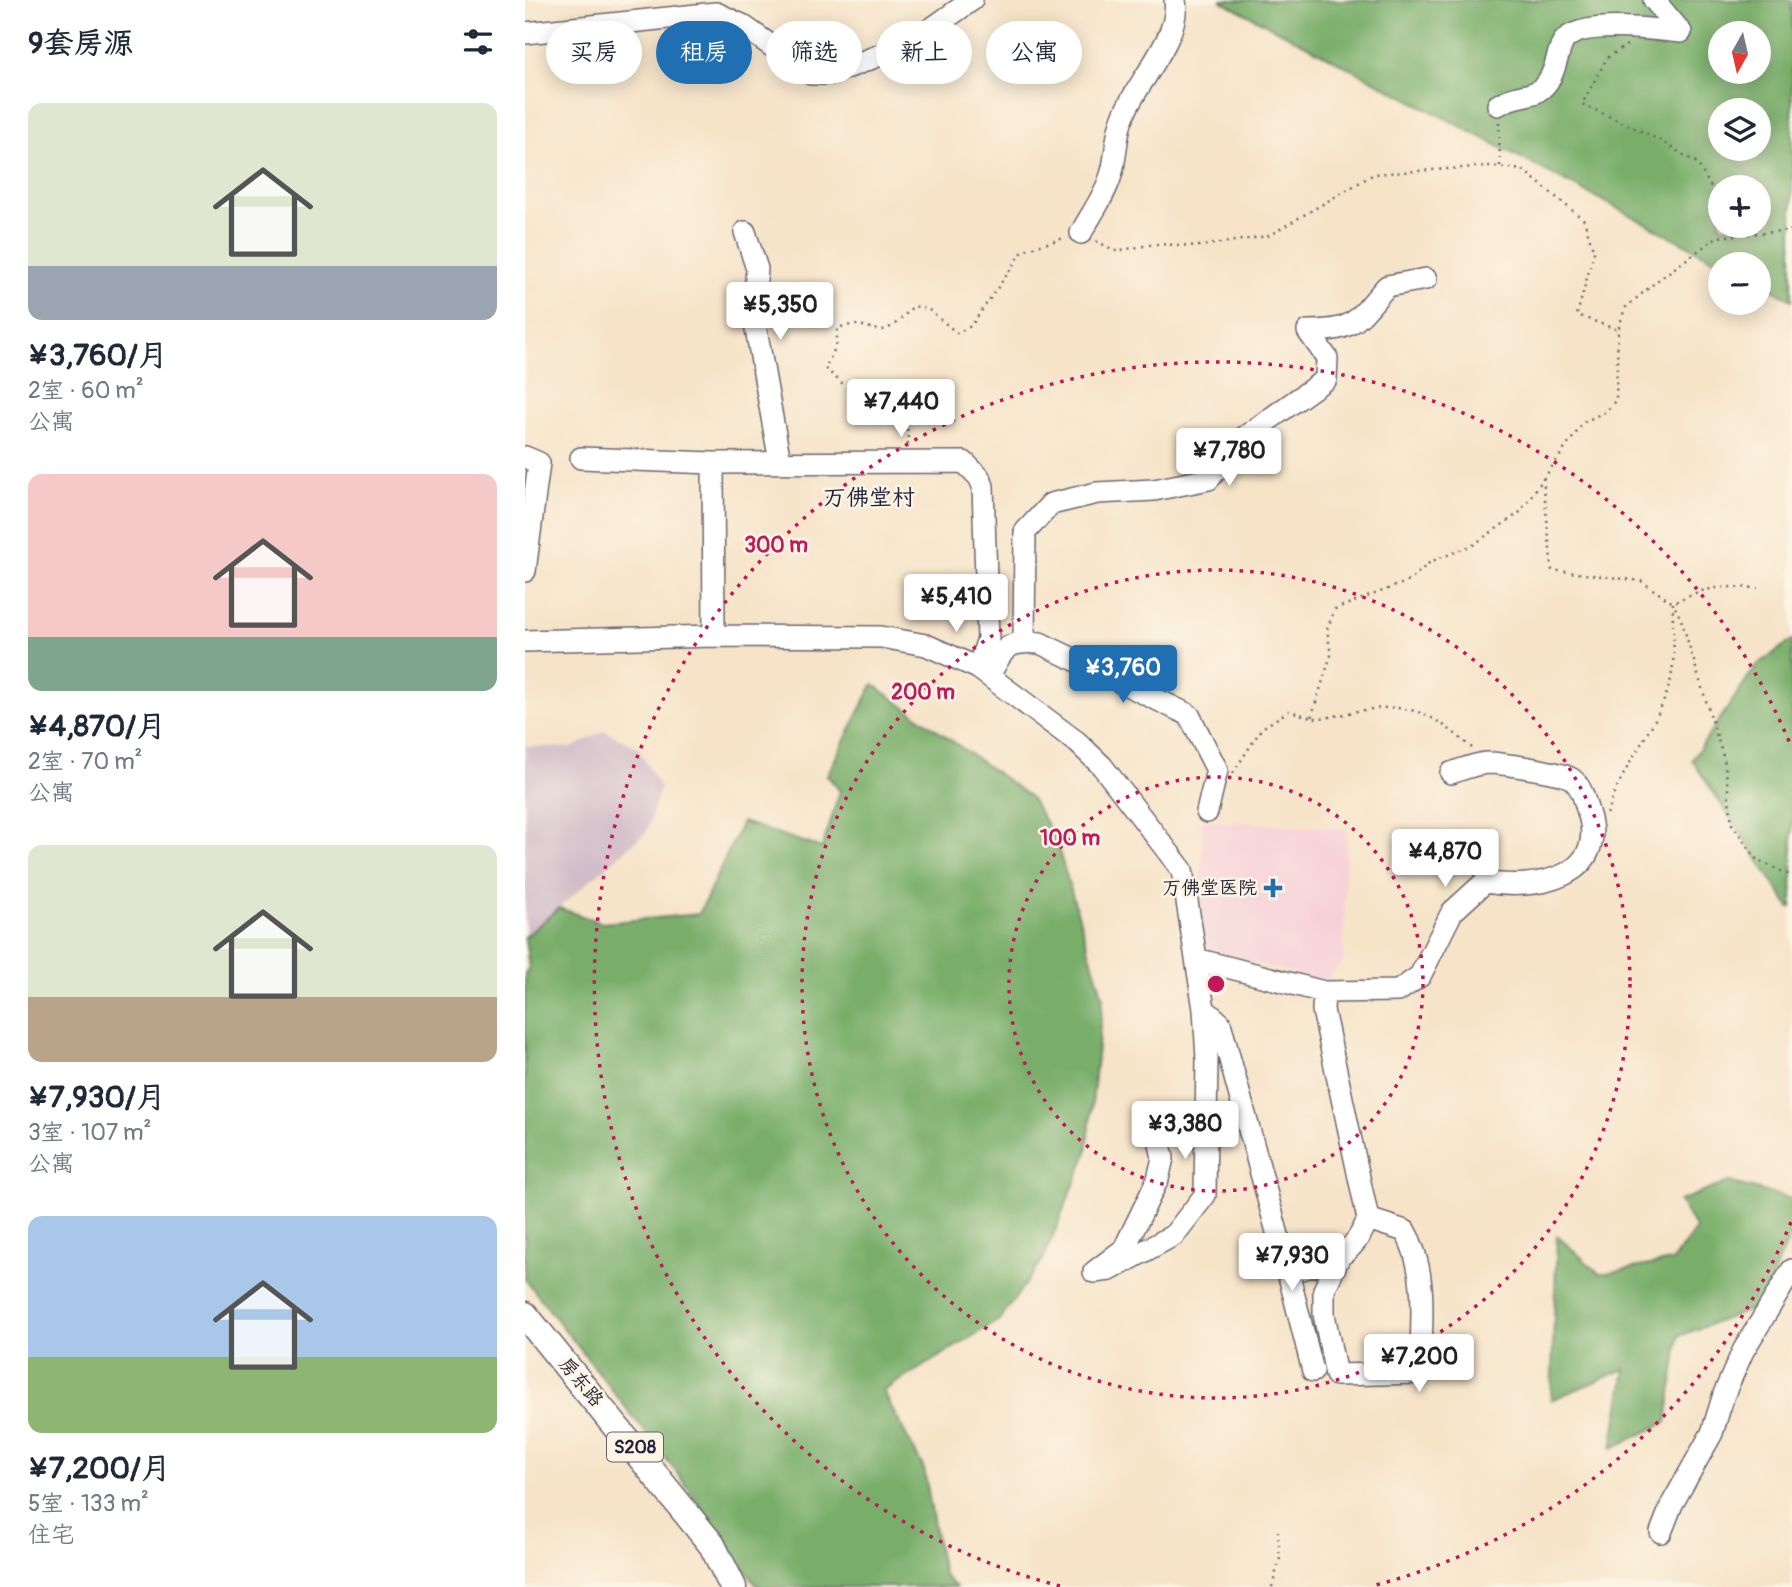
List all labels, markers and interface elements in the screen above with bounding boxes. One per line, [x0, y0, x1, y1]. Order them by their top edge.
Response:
chip: 买房 [546, 21, 642, 84]
chip: 租房 [656, 21, 752, 84]
chip: 筛选 [766, 21, 862, 84]
chip: 新上 [876, 21, 972, 84]
chip: 公寓 [986, 21, 1082, 84]
north arrow [1708, 21, 1771, 84]
map controls [1708, 21, 1771, 315]
icon: filters [459, 23, 497, 61]
text: 9套房源 [28, 25, 133, 62]
button: layers [1708, 98, 1771, 161]
icon: home [200, 149, 326, 275]
button: + [1708, 175, 1771, 238]
button: − [1708, 252, 1771, 315]
pin: ¥5,350 [723, 282, 837, 342]
text: ¥5,350 [742, 290, 818, 319]
text: ¥3,760/月 [28, 337, 168, 374]
text: 2室 · 60 m² [28, 376, 144, 405]
pin: ¥7,440 [844, 380, 958, 439]
text: ¥7,440 [863, 387, 939, 416]
text: 公寓 [28, 407, 74, 436]
pin: ¥7,780 [1172, 428, 1286, 488]
text: ¥7,780 [1192, 436, 1266, 465]
district label: 万佛堂村 [823, 483, 915, 512]
icon: home [200, 520, 326, 646]
text: 300 m [744, 532, 808, 559]
pin: ¥5,410 [899, 574, 1013, 634]
text: ¥5,410 [920, 582, 992, 611]
pin: ¥3,760 [1066, 646, 1180, 705]
text: ¥3,760 [1085, 653, 1161, 682]
text: 200 m [891, 679, 955, 706]
text: ¥4,870/月 [28, 708, 166, 745]
text: 2室 · 70 m² [28, 747, 142, 776]
text: 公寓 [28, 778, 74, 807]
text: 100 m [1040, 825, 1100, 852]
pin: ¥4,870 [1388, 830, 1502, 889]
text: ¥4,870 [1408, 837, 1482, 866]
place label: 万佛堂医院 [1162, 876, 1257, 900]
marker: 万佛堂医院 [1263, 878, 1283, 898]
icon: home [200, 891, 326, 1017]
centre of rings [1204, 972, 1228, 996]
text: ¥7,930/月 [28, 1079, 166, 1116]
pin: ¥3,380 [1128, 1102, 1242, 1161]
text: ¥3,380 [1148, 1109, 1222, 1138]
text: 3室 · 107 m² [28, 1118, 151, 1147]
text: 公寓 [28, 1149, 74, 1178]
pin: ¥7,930 [1235, 1234, 1349, 1293]
text: ¥7,930 [1255, 1241, 1329, 1270]
icon: home [200, 1262, 326, 1388]
pin: ¥7,200 [1362, 1334, 1476, 1394]
text: ¥7,200 [1380, 1342, 1458, 1371]
street label: 房东路 [553, 1352, 609, 1412]
road number: S208 [607, 1432, 663, 1462]
text: ¥7,200/月 [28, 1450, 171, 1487]
text: 5室 · 133 m² [28, 1489, 149, 1518]
text: 住宅 [28, 1520, 74, 1549]

